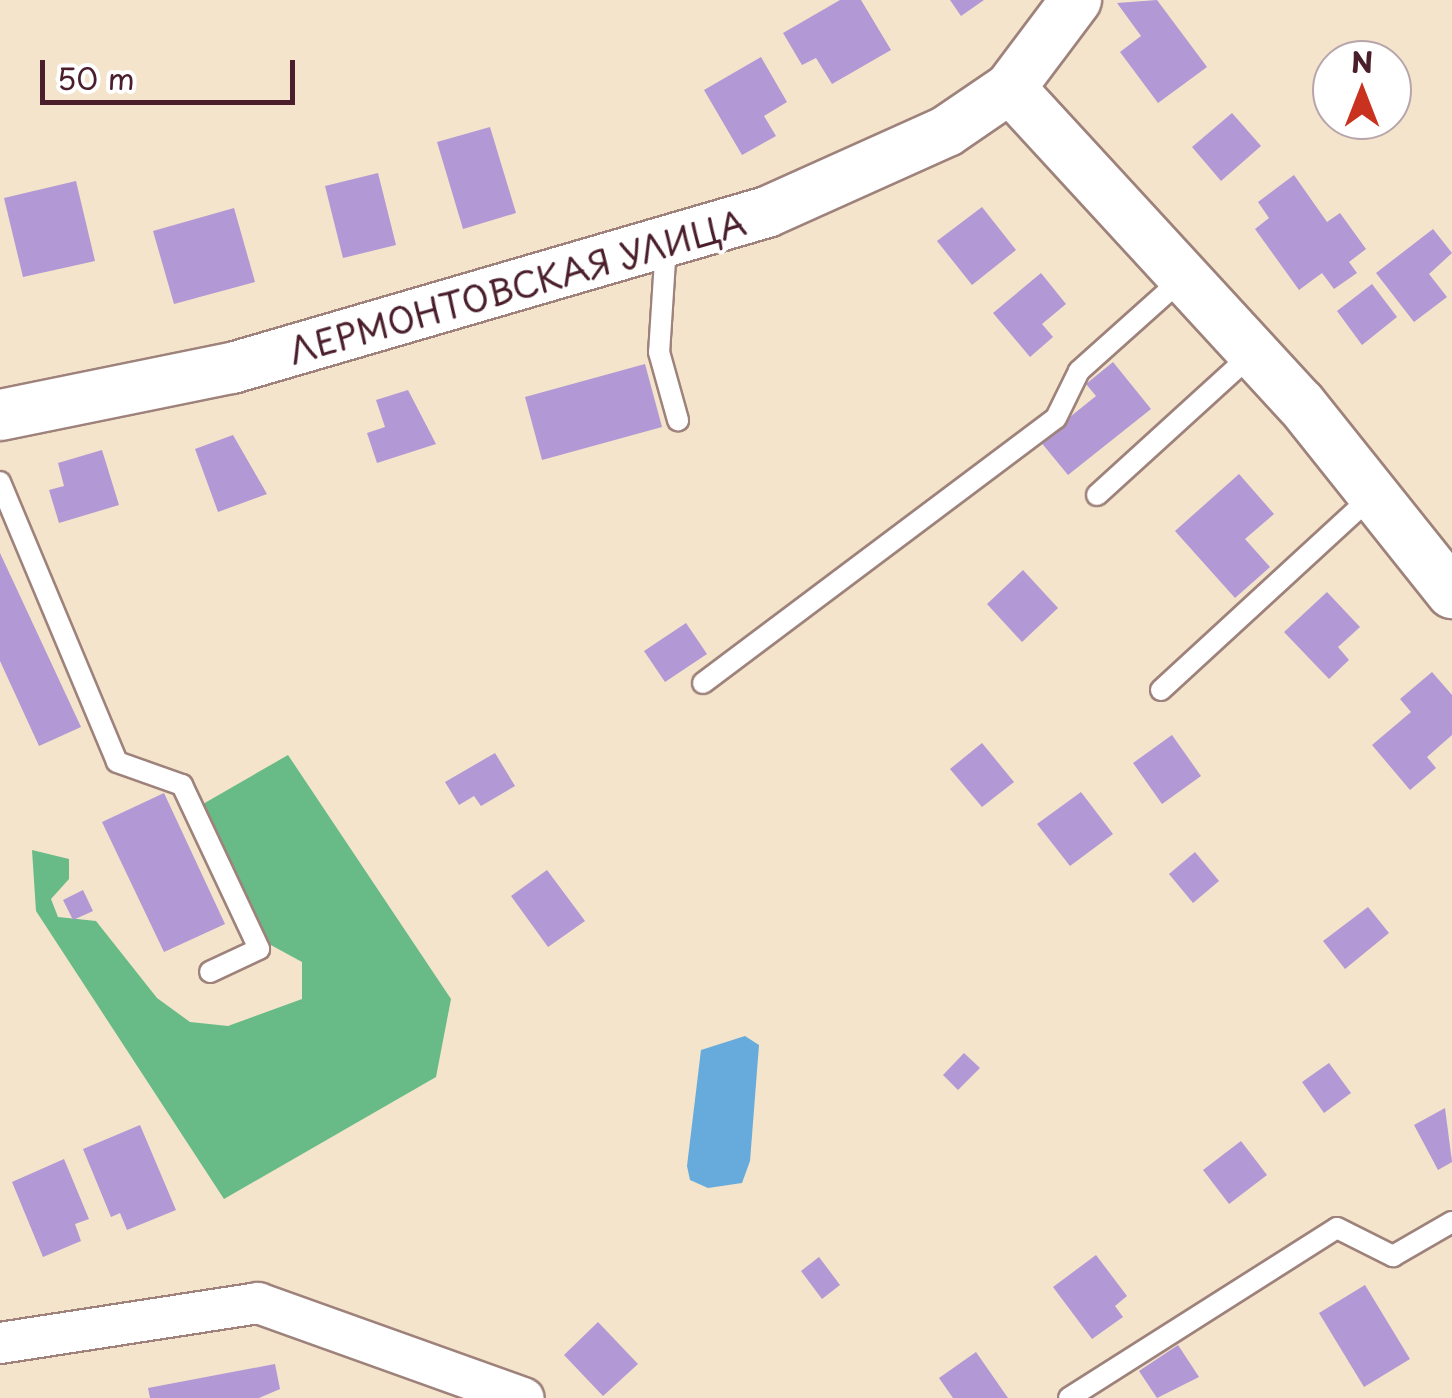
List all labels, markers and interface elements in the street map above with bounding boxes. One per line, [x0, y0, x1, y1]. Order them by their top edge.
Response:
scale bar [45, 40, 300, 102]
north arrow [1312, 40, 1412, 140]
text: N [1351, 40, 1373, 83]
text: 50 m [57, 55, 135, 100]
street label: ЛЕРМОНТОВСКАЯ УЛИЦА [284, 201, 750, 371]

